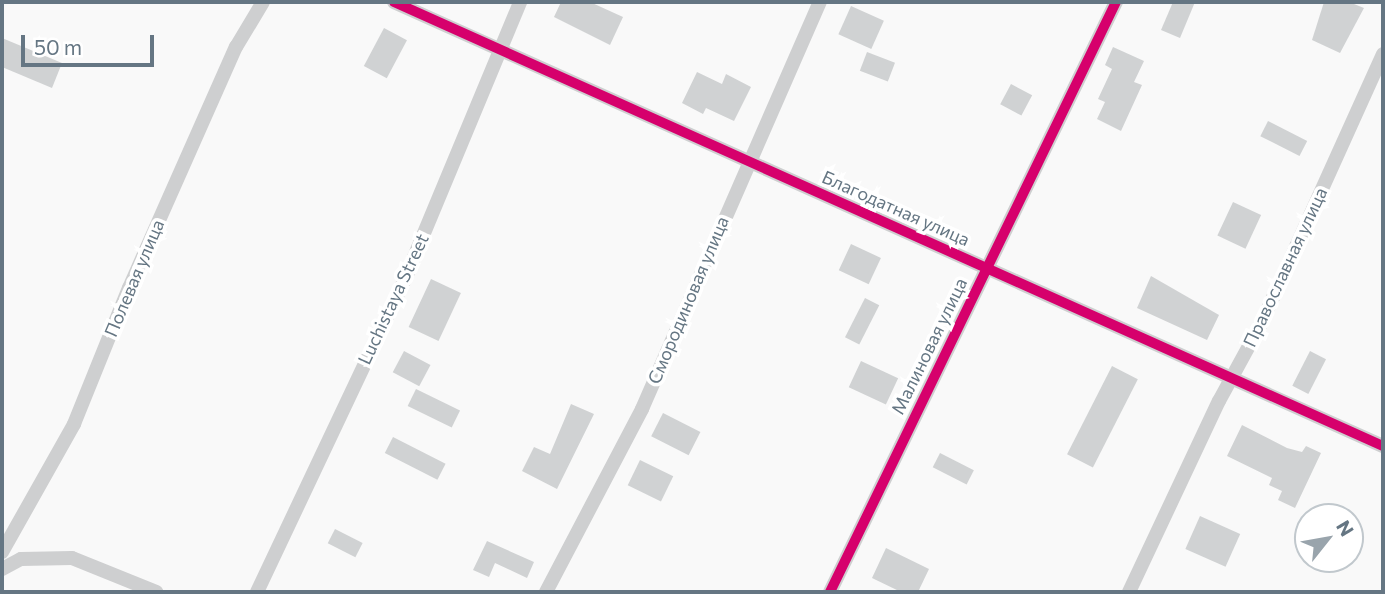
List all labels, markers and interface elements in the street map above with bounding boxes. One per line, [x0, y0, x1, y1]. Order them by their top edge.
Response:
scale bar [24, 21, 158, 65]
text: 50 m [34, 34, 82, 59]
street label: Благодатная улица [819, 166, 973, 250]
street label: Православная улица [1239, 184, 1331, 350]
street label: Смородиновая улица [643, 213, 733, 387]
street label: Полевая улица [100, 216, 168, 340]
street label: Luchistaya Street [353, 230, 433, 368]
street label: Малиновая улица [887, 274, 971, 418]
north arrow [1294, 503, 1364, 573]
text: N [1332, 516, 1359, 540]

